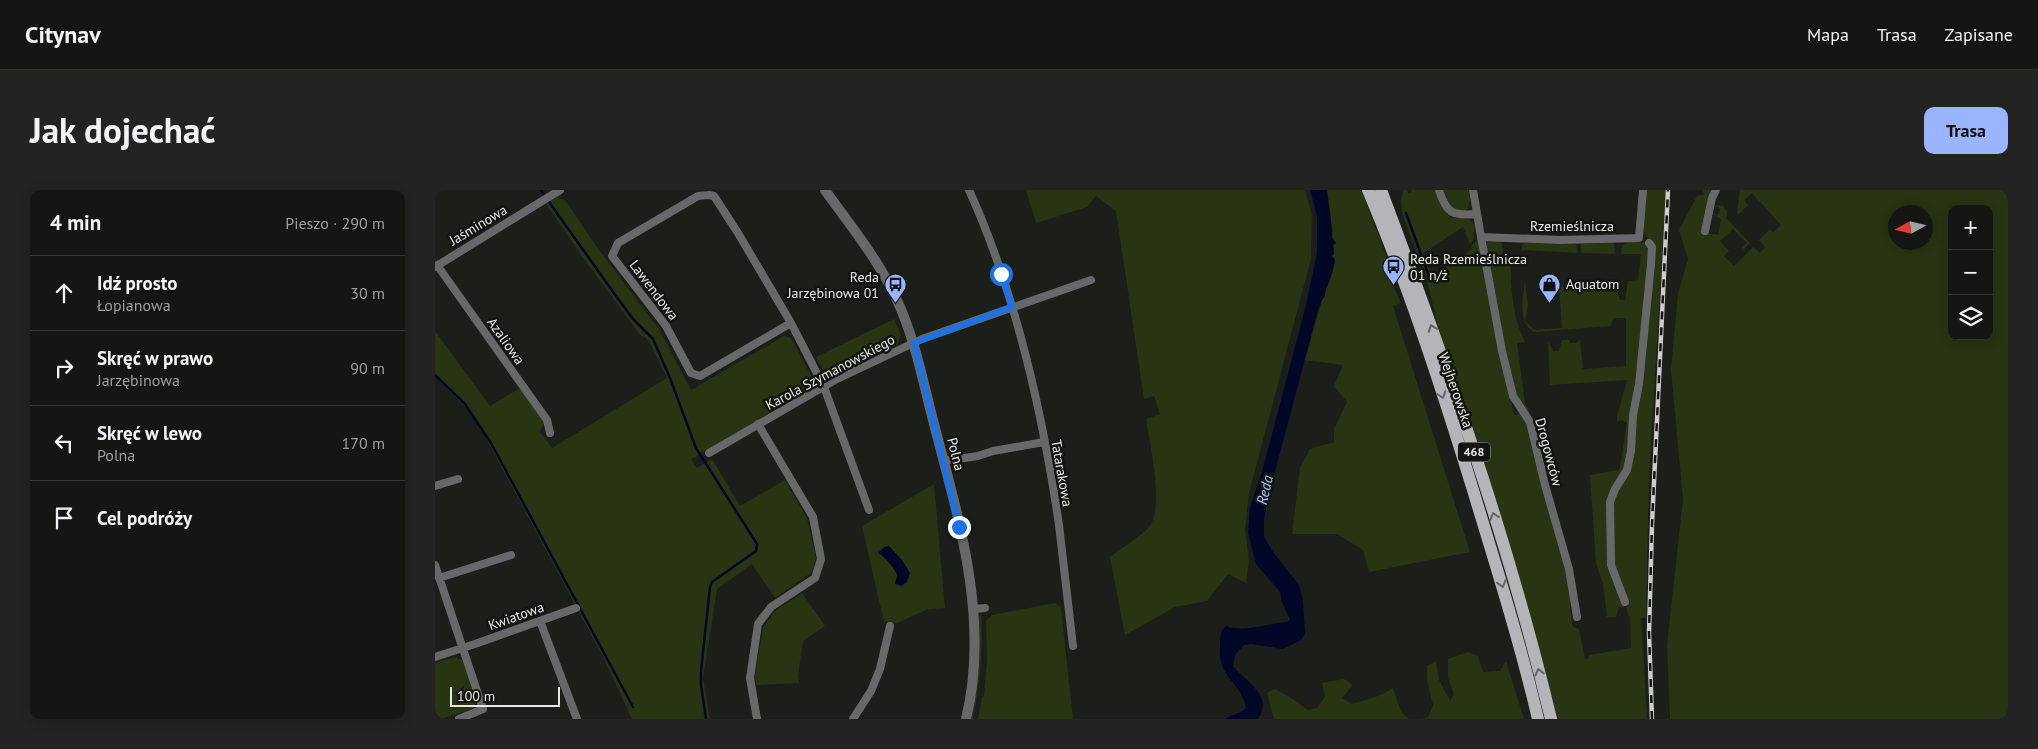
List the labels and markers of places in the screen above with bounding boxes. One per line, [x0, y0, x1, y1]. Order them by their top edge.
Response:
place label: Reda Rzemieślnicza 01 n/ż [1410, 250, 1527, 284]
bus stop icon: Reda Rzemieślnicza 01 n/ż [1382, 255, 1406, 286]
place label: Reda Jarzębinowa 01 [787, 268, 879, 302]
shop icon: Aquatom [1538, 272, 1562, 303]
bus stop icon: Reda Jarzębinowa 01 [883, 273, 907, 304]
place label: Aquatom [1566, 275, 1619, 293]

